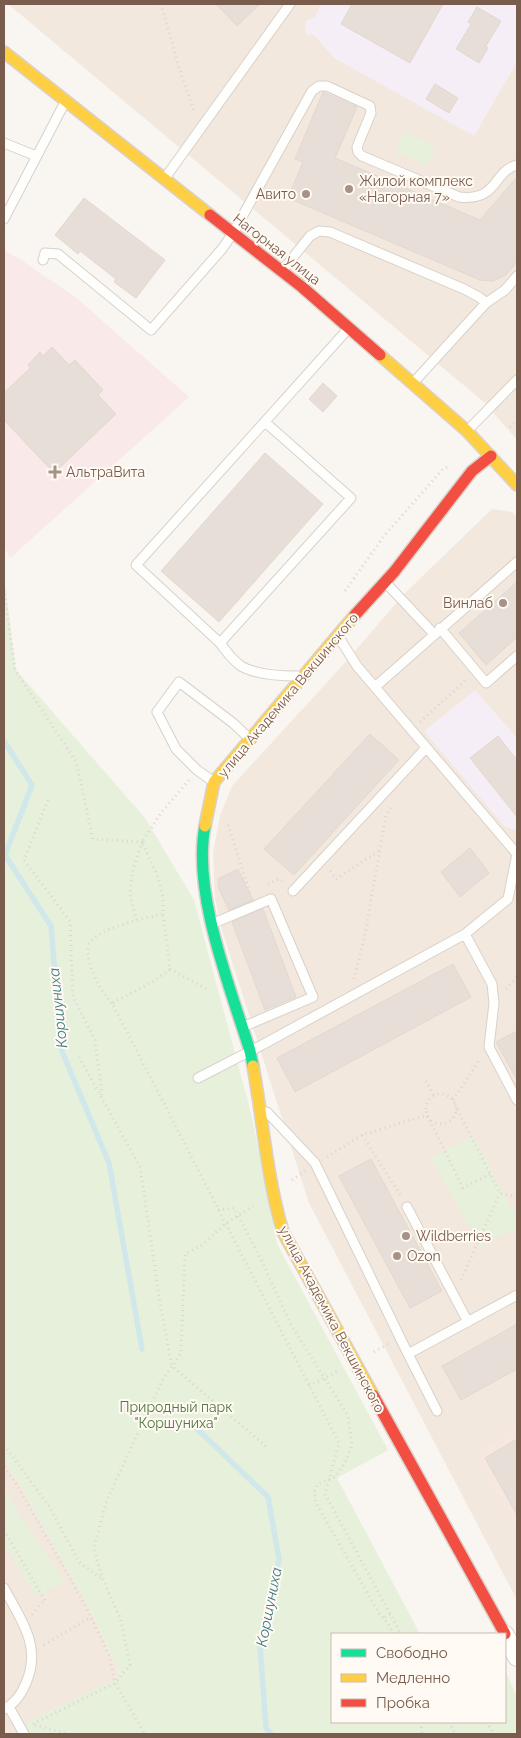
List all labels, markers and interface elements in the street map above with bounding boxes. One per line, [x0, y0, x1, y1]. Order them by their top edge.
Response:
place label: Жилой комплекс «Нагорная 7» [359, 173, 473, 205]
marker: Жилой комплекс «Нагорная 7» [343, 183, 355, 195]
place label: Авито [256, 186, 296, 202]
marker: Авито [300, 188, 312, 200]
street label: Нагорная улица [230, 210, 324, 288]
place label: АльтраВита [66, 464, 145, 480]
marker: АльтраВита [48, 465, 62, 479]
place label: Винлаб [443, 595, 493, 611]
marker: Винлаб [497, 597, 509, 609]
street label: улица Академика Векшинского [215, 610, 361, 780]
water label: Коршуниха [45, 967, 71, 1049]
street label: улица Академика Векшинского [276, 1223, 388, 1415]
place label: Wildberries [416, 1228, 491, 1244]
marker: Wildberries [400, 1230, 412, 1242]
place label: Ozon [407, 1248, 441, 1264]
marker: Ozon [391, 1250, 403, 1262]
park label: Природный парк "Коршуниха" [119, 1399, 233, 1431]
water label: Коршуниха [252, 1566, 286, 1648]
legend [331, 1633, 506, 1723]
text: Свободно [376, 1644, 448, 1662]
text: Медленно [376, 1669, 450, 1687]
text: Пробка [376, 1694, 430, 1712]

